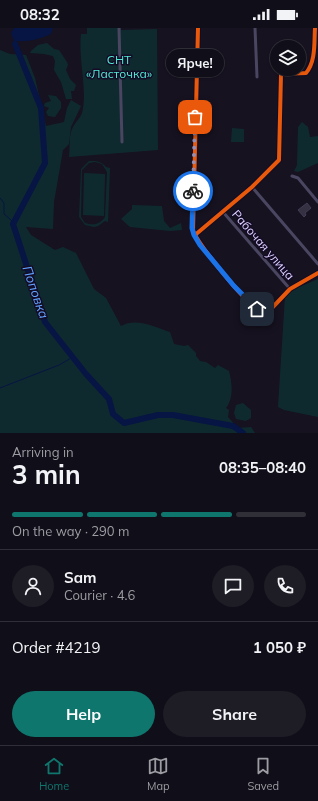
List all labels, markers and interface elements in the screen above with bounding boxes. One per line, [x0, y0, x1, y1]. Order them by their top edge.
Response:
text: 08:32 [20, 5, 60, 24]
map controls [270, 40, 306, 76]
button: layers [270, 40, 306, 76]
callout: Ярче! [166, 49, 224, 77]
park label: СНТ «Ласточка» [86, 52, 153, 81]
text: Ярче! [177, 55, 213, 71]
pin [178, 100, 212, 134]
icon: bag [184, 106, 206, 128]
courier [173, 171, 213, 211]
icon: bike [182, 180, 204, 202]
street label: Рабочая улица [229, 207, 298, 283]
water label: Поповка [19, 263, 53, 321]
pin [240, 292, 274, 326]
icon: home [246, 298, 268, 320]
text: Arriving in [12, 444, 74, 460]
text: 3 min [12, 458, 81, 491]
text: 08:35–08:40 [219, 458, 306, 477]
text: On the way · 290 m [12, 523, 129, 539]
button: person [12, 565, 54, 607]
button: chat [212, 565, 254, 607]
button: phone [264, 565, 306, 607]
text: Sam [64, 568, 96, 587]
text: Courier · 4.6 [64, 587, 135, 603]
text: Order #4219 [12, 638, 100, 657]
text: 1 050 ₽ [253, 638, 306, 657]
button: Help [12, 691, 155, 737]
button: Share [163, 691, 306, 737]
tab: Home [39, 755, 69, 793]
tab: Map [147, 755, 170, 793]
tab: Saved [247, 755, 279, 793]

